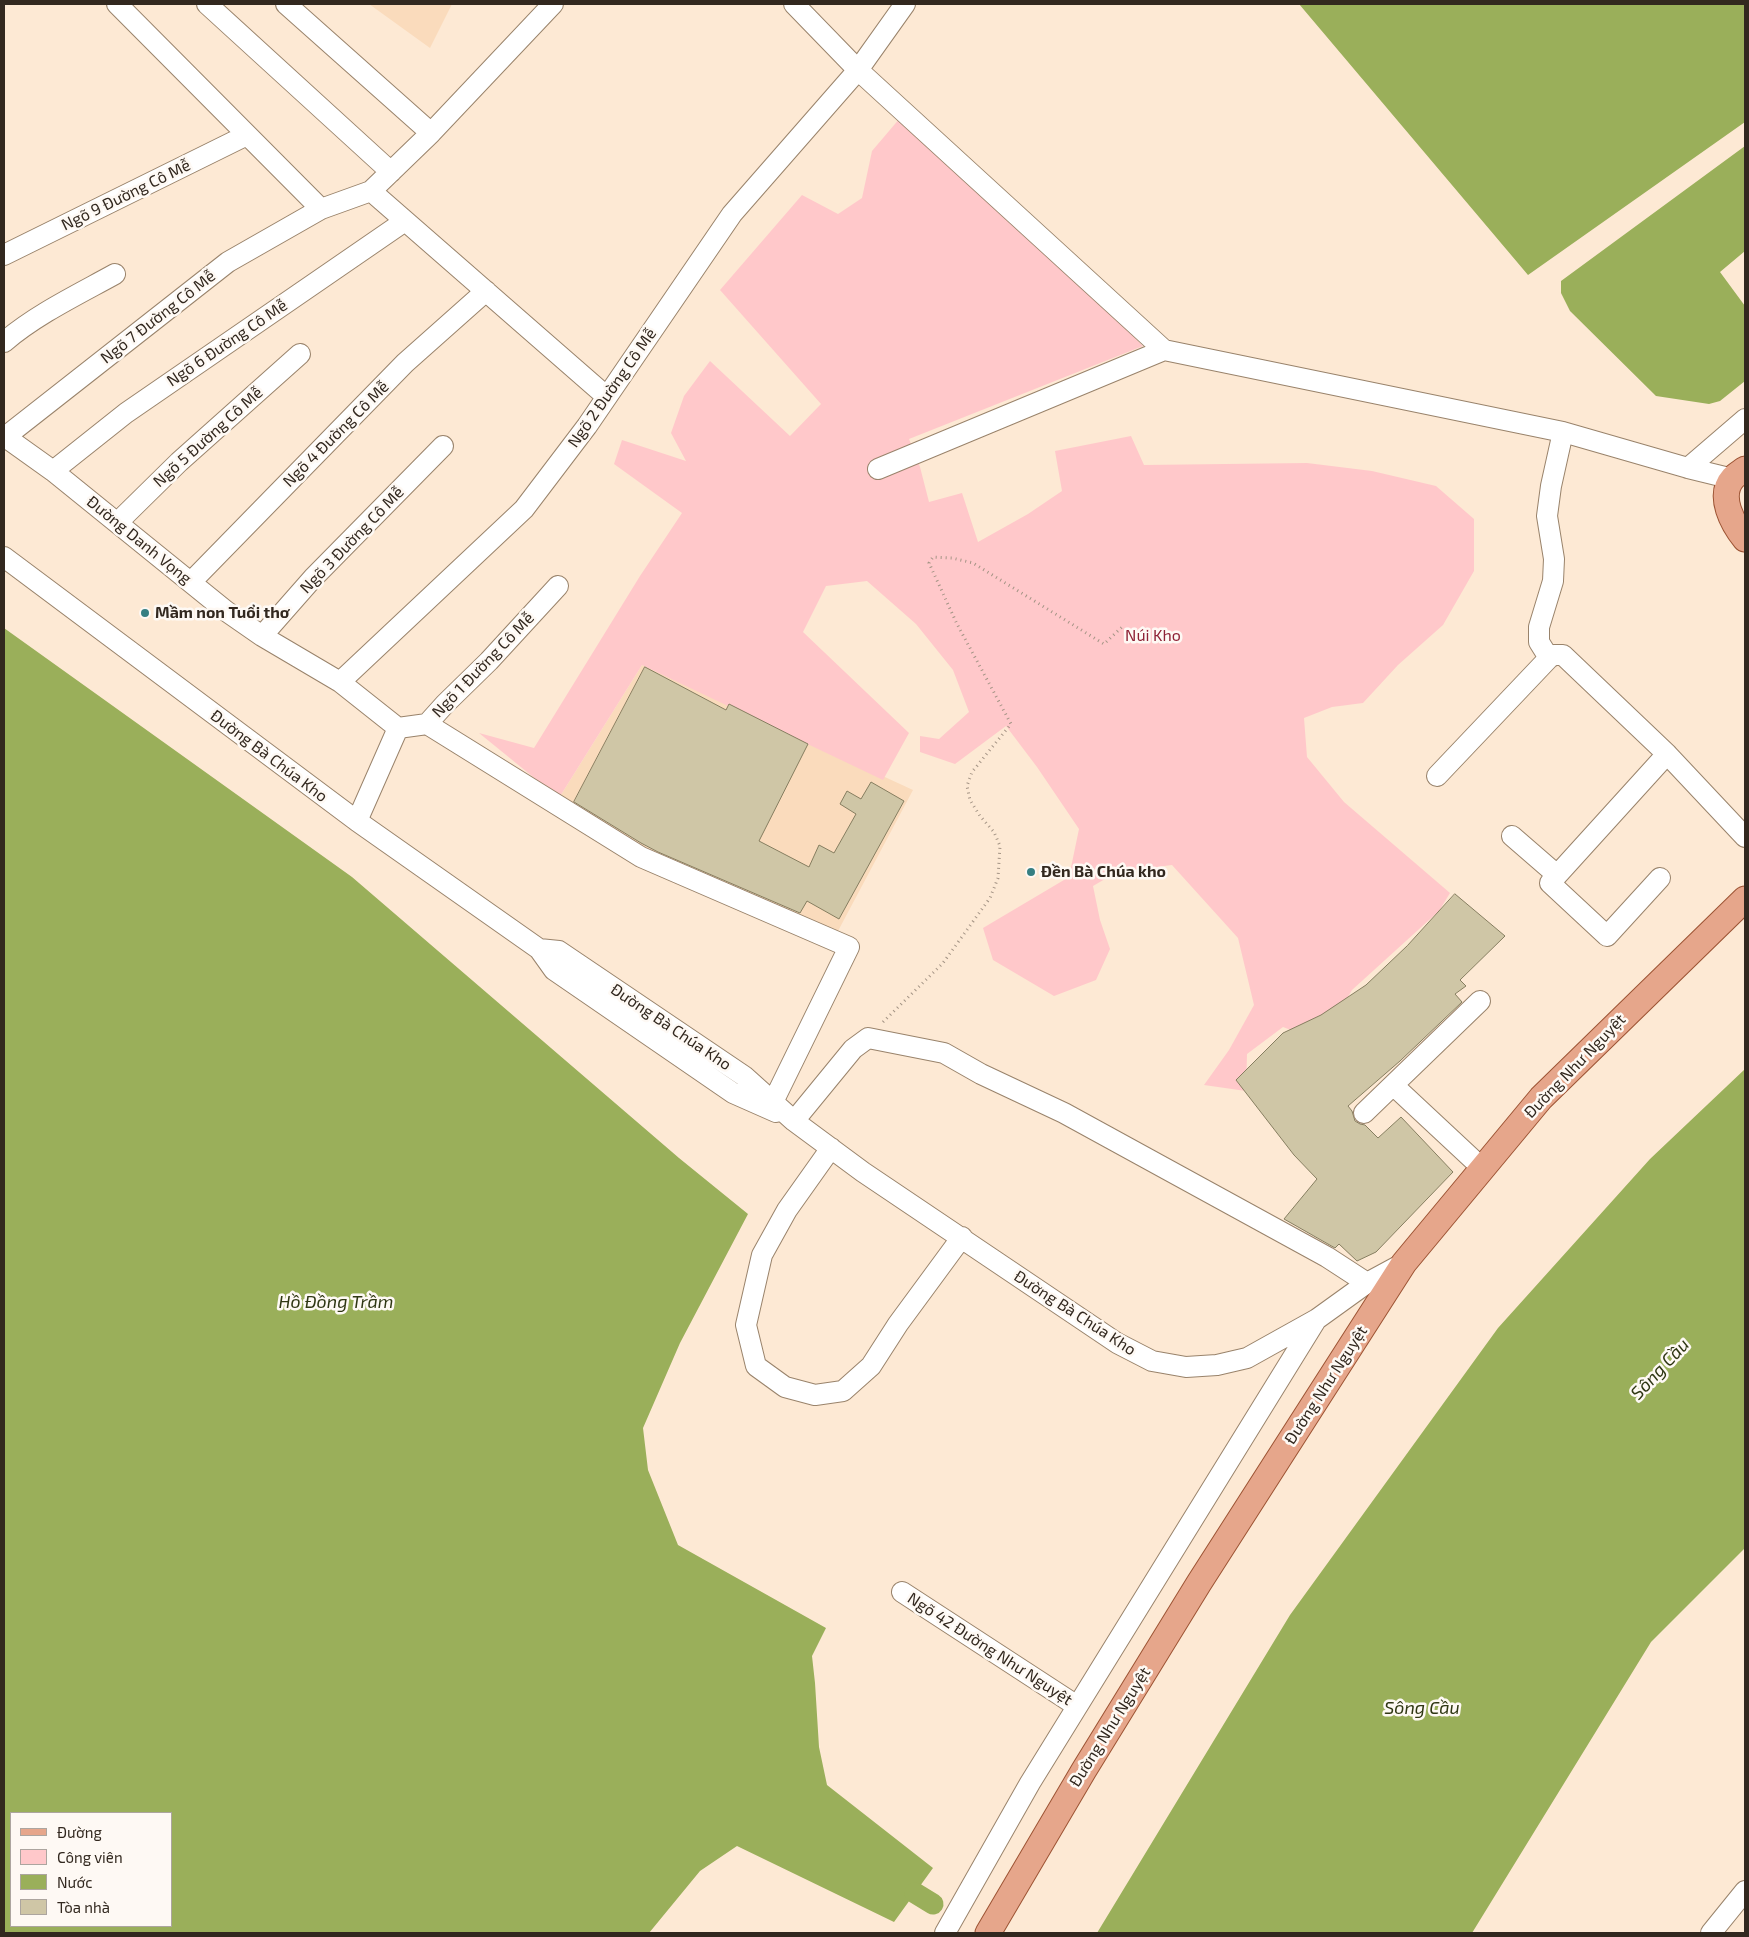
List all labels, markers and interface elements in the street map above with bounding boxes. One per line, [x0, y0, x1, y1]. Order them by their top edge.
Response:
street label: Ngõ 9 Đường Cô Mễ [58, 155, 194, 235]
street label: Ngõ 7 Đường Cô Mễ [97, 266, 219, 368]
street label: Ngõ 6 Đường Cô Mễ [163, 296, 291, 390]
street label: Ngõ 2 Đường Cô Mễ [564, 325, 660, 451]
street label: Ngõ 4 Đường Cô Mễ [279, 377, 393, 491]
street label: Ngõ 5 Đường Cô Mễ [149, 383, 267, 491]
street label: Ngõ 3 Đường Cô Mễ [296, 483, 408, 597]
street label: Đường Danh Vọng [83, 492, 195, 588]
place label: Mầm non Tuổi thơ [155, 603, 290, 623]
marker: Mầm non Tuổi thơ [139, 607, 151, 619]
street label: Ngõ 1 Đường Cô Mễ [428, 609, 538, 721]
park label: Núi Kho [1125, 626, 1181, 646]
street label: Đường Bà Chúa Kho [207, 706, 331, 806]
place label: Đền Bà Chúa kho [1041, 862, 1166, 882]
marker: Đền Bà Chúa kho [1025, 866, 1037, 878]
street label: Đường Bà Chúa Kho [607, 980, 735, 1074]
street label: Đường Như Nguyệt [1520, 1010, 1630, 1122]
street label: Đường Bà Chúa Kho [1011, 1266, 1139, 1360]
water label: Hồ Đồng Trầm [279, 1291, 393, 1313]
street label: Đường Như Nguyệt [1281, 1322, 1371, 1448]
water label: Sông Cầu [1626, 1334, 1694, 1404]
street label: Ngõ 42 Đường Như Nguyệt [904, 1589, 1076, 1709]
street label: Đường Như Nguyệt [1065, 1664, 1155, 1790]
water label: Sông Cầu [1384, 1697, 1460, 1719]
legend [10, 1812, 172, 1927]
text: Đường [57, 1823, 102, 1841]
text: Công viên [57, 1848, 123, 1866]
text: Nước [57, 1873, 93, 1891]
text: Tòa nhà [57, 1898, 110, 1916]

